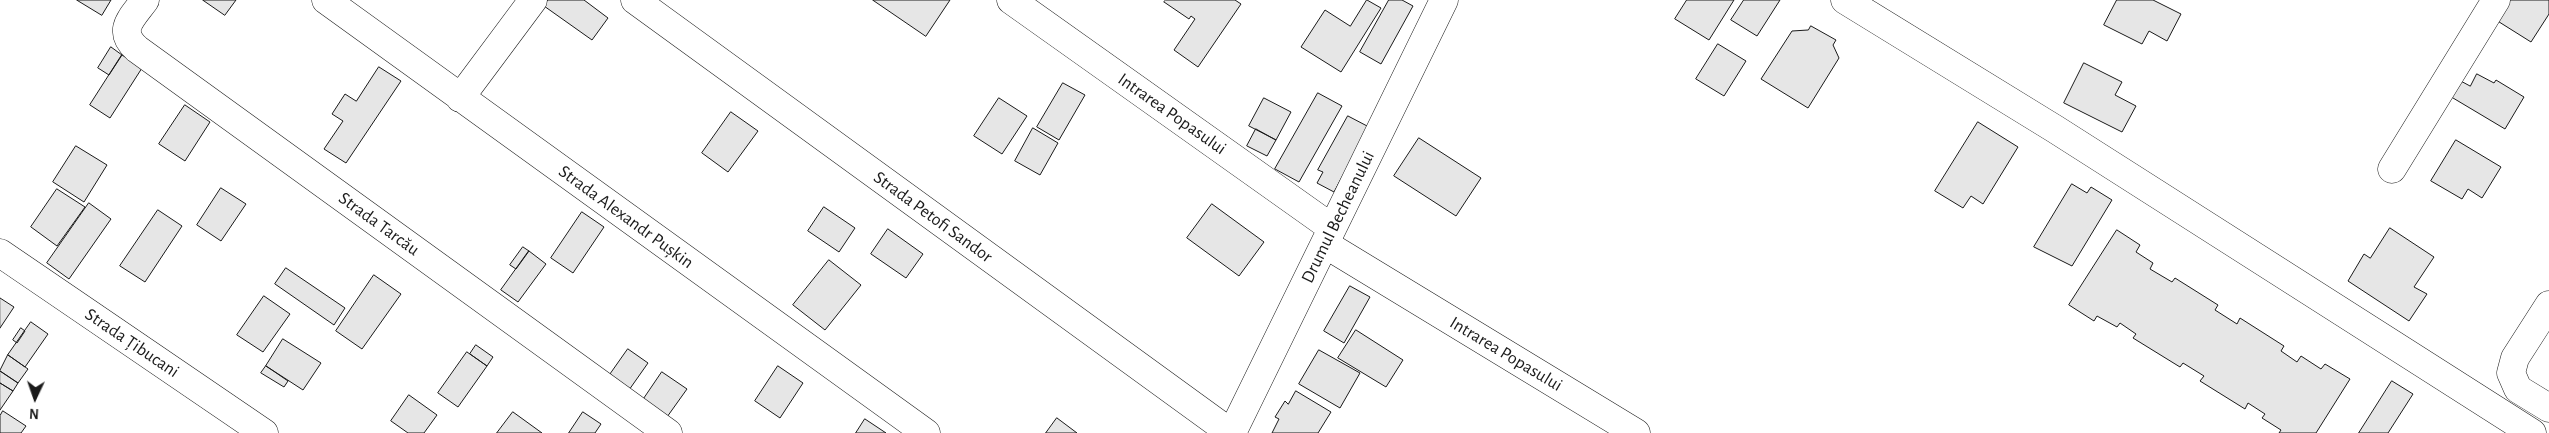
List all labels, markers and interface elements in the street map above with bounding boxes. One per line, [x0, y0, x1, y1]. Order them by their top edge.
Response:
street label: Intrarea Popasului [1114, 69, 1230, 159]
street label: Drumul Becheanului [1297, 147, 1379, 287]
street label: Strada Alexandr Pușkin [554, 161, 698, 273]
street label: Strada Petofi Sandor [869, 167, 997, 267]
street label: Strada Tarcău [334, 187, 424, 261]
street label: Strada Țibucani [81, 304, 183, 382]
street label: Intrarea Popasului [1446, 312, 1566, 396]
north arrow [10, 373, 60, 423]
text: N [29, 406, 39, 420]

